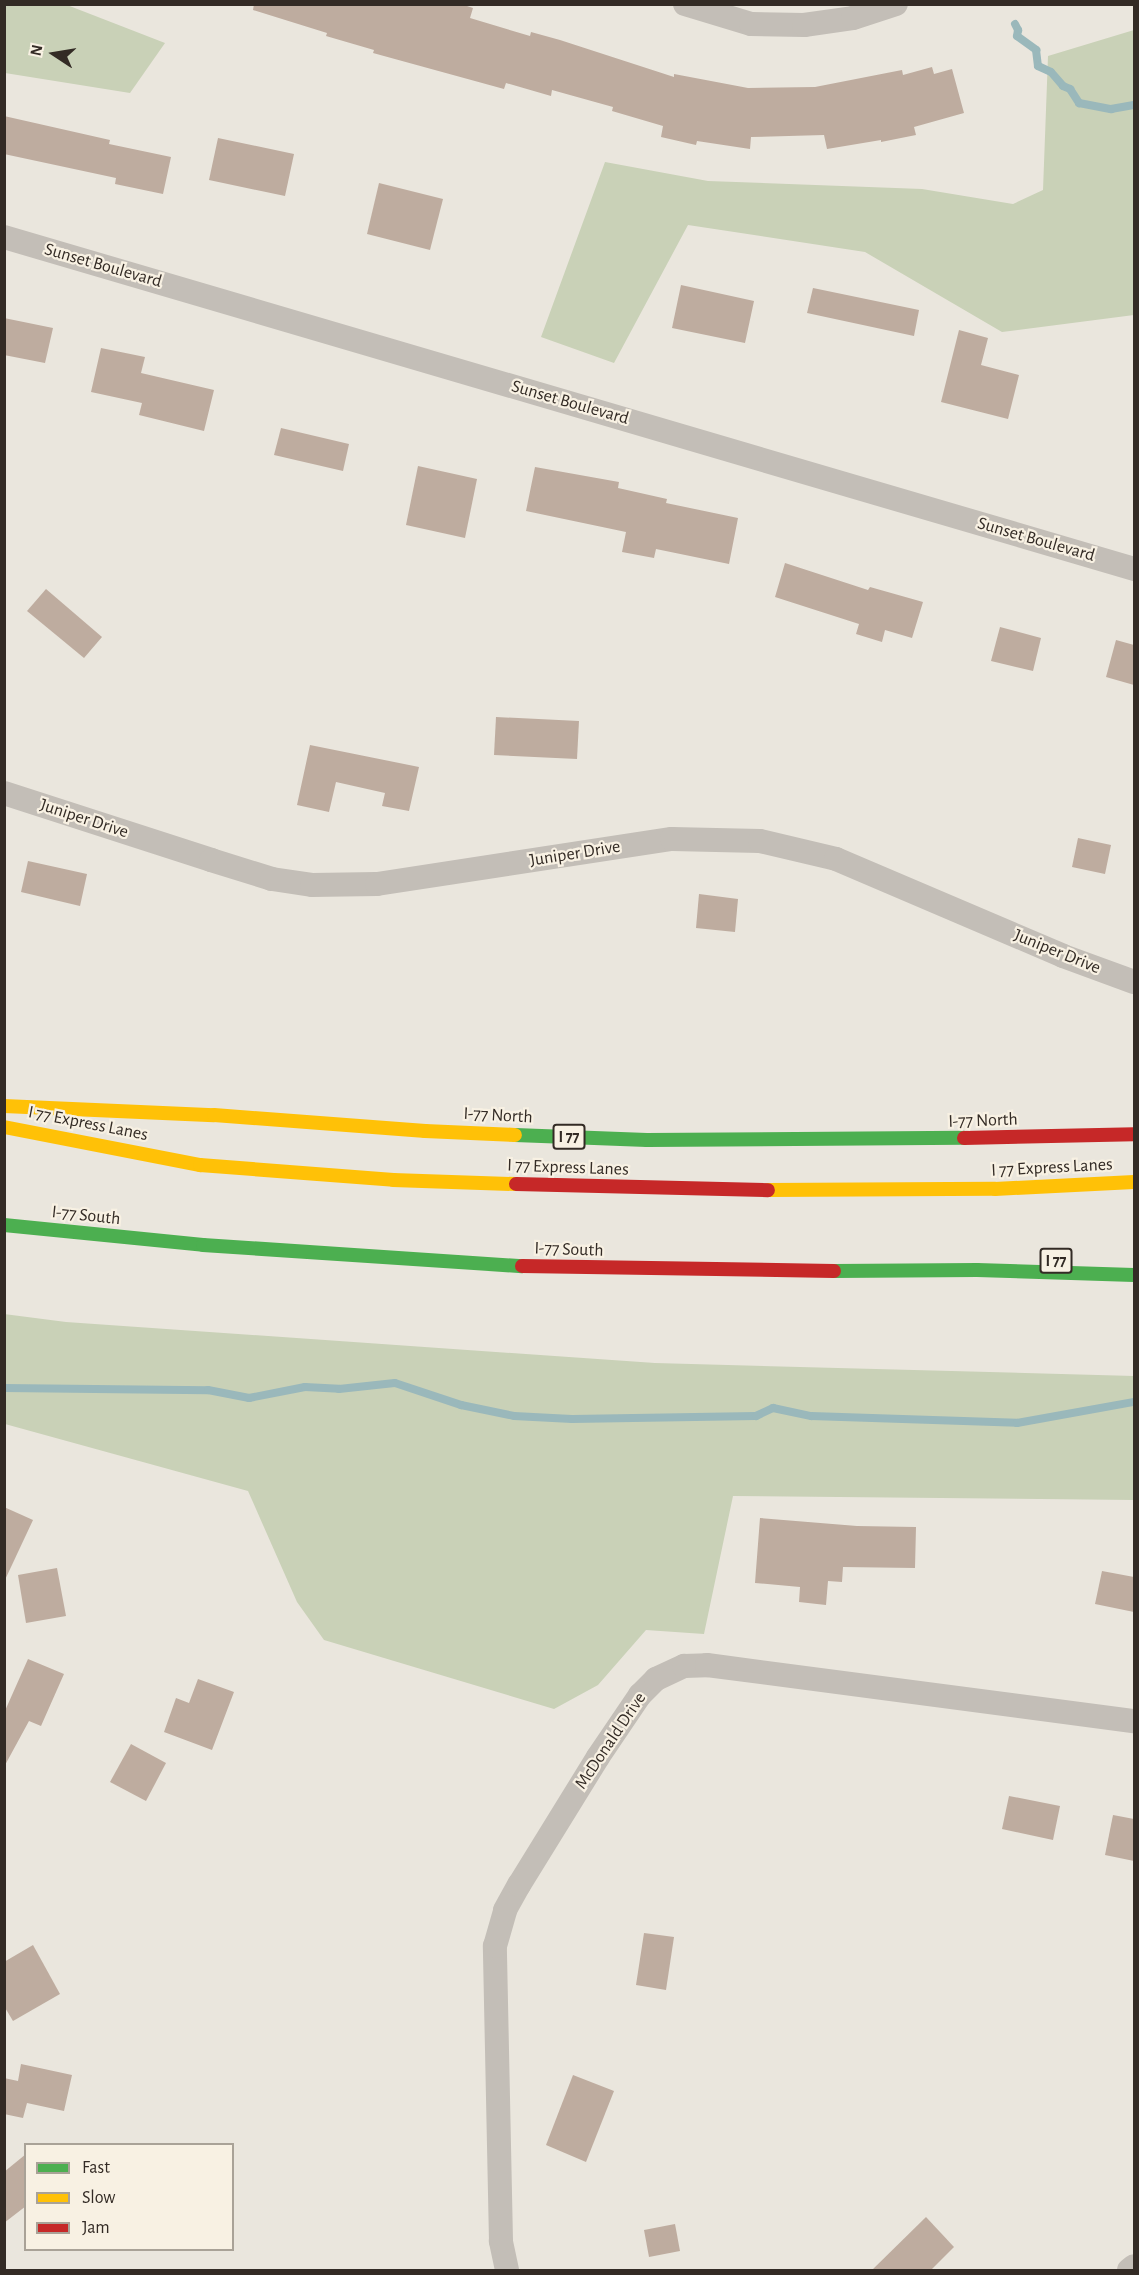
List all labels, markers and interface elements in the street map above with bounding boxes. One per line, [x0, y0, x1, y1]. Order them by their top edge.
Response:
north arrow [24, 24, 84, 84]
text: N [27, 43, 45, 57]
street label: Sunset Boulevard [42, 239, 164, 293]
street label: Sunset Boulevard [509, 376, 631, 430]
street label: Sunset Boulevard [975, 513, 1097, 567]
street label: Juniper Drive [37, 795, 131, 843]
street label: Juniper Drive [528, 836, 622, 872]
street label: Juniper Drive [1010, 925, 1104, 979]
street label: I 77 Express Lanes [26, 1102, 150, 1146]
street label: I-77 North [463, 1103, 533, 1129]
street label: I-77 North [948, 1109, 1018, 1133]
road number: I 77 [552, 1124, 586, 1150]
street label: I 77 Express Lanes [991, 1154, 1113, 1182]
street label: I 77 Express Lanes [507, 1155, 629, 1181]
street label: I-77 South [51, 1202, 121, 1230]
street label: I-77 South [534, 1238, 604, 1262]
road number: I 77 [1040, 1248, 1072, 1274]
street label: McDonald Drive [571, 1688, 651, 1794]
legend [24, 2143, 234, 2251]
text: Fast [82, 2159, 110, 2177]
text: Slow [82, 2189, 115, 2207]
text: Jam [82, 2219, 110, 2237]

